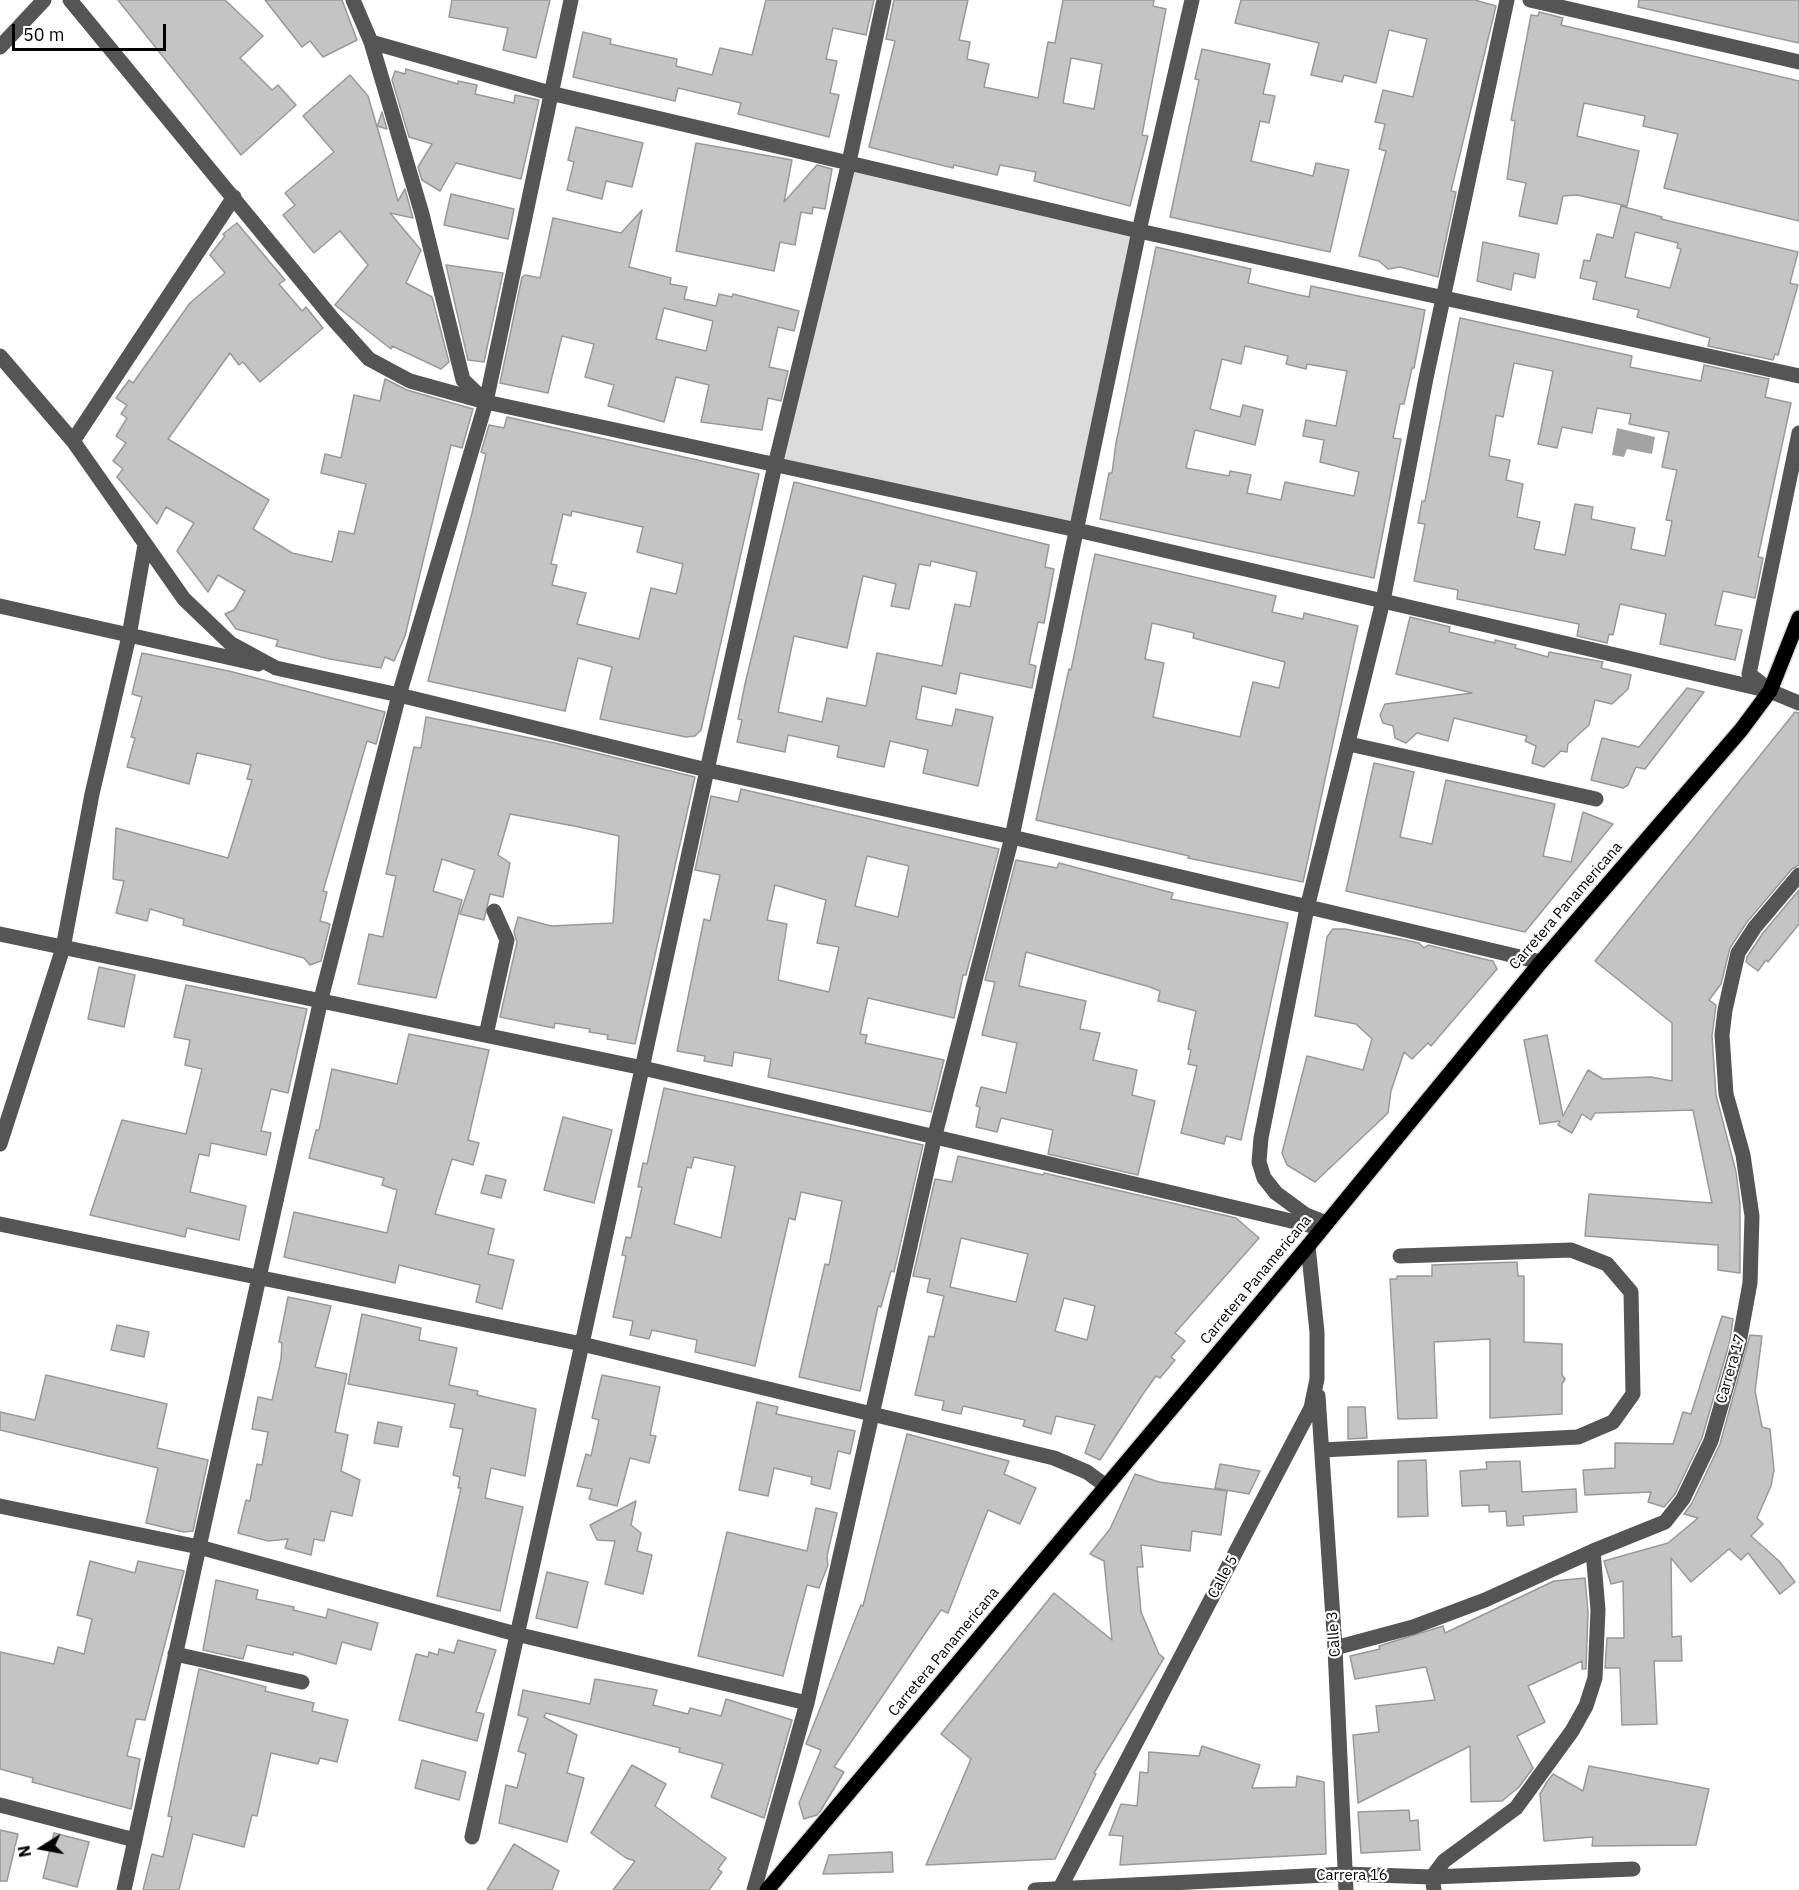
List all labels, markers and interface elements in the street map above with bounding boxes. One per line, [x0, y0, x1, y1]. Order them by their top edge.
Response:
scale bar [15, 12, 170, 50]
text: 50 m [23, 23, 65, 46]
street label: Carretera Panamericana [1506, 839, 1626, 973]
street label: Carretera Panamericana [1197, 1212, 1315, 1348]
street label: Carrera 17 [1712, 1332, 1750, 1406]
street label: Calle 5 [1204, 1552, 1242, 1602]
street label: Carretera Panamericana [885, 1584, 1003, 1720]
street label: Calle 3 [1323, 1610, 1345, 1658]
north arrow [12, 1818, 72, 1878]
text: N [13, 1844, 35, 1859]
street label: Carrera 16 [1316, 1867, 1388, 1885]

